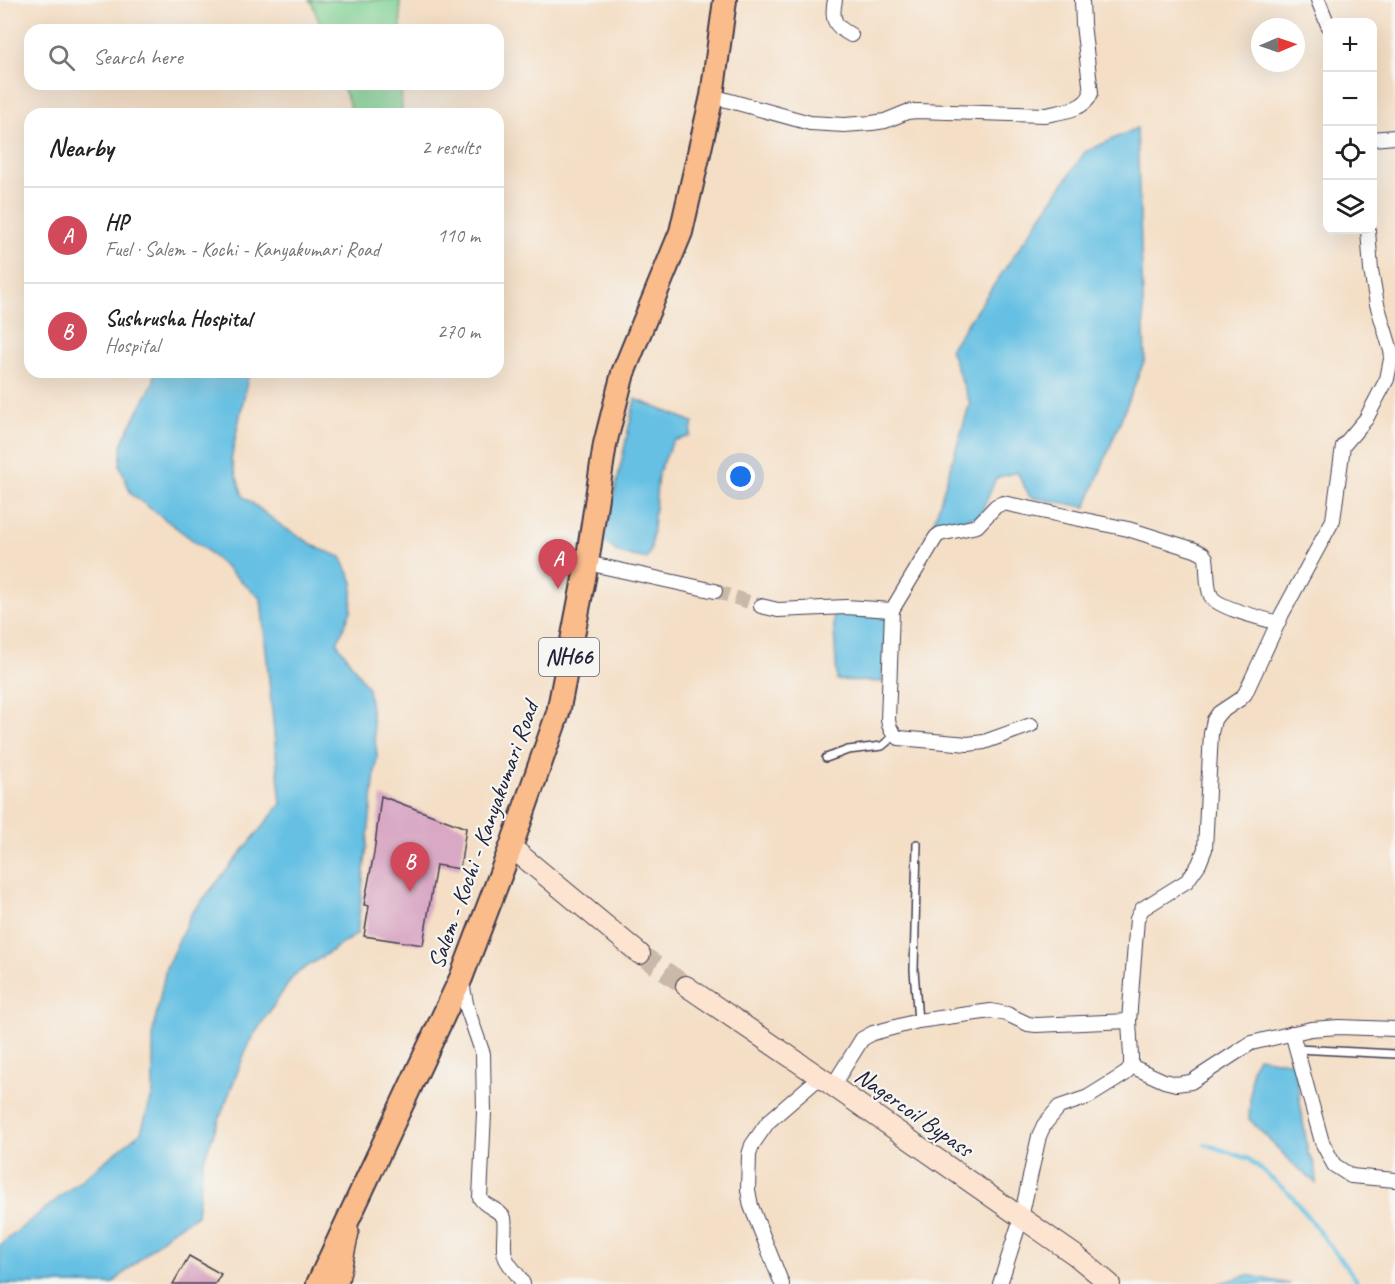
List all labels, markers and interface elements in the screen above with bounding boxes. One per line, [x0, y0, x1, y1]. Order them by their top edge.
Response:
north arrow [1251, 18, 1305, 72]
map controls [1323, 18, 1377, 234]
button: + [1323, 18, 1377, 72]
search box [24, 24, 504, 90]
icon: search [45, 41, 78, 74]
text: Search here [93, 43, 183, 71]
button: − [1323, 72, 1377, 126]
button: locate [1323, 126, 1377, 180]
text: Nearby [48, 131, 113, 164]
text: 2 results [421, 135, 480, 160]
button: layers [1323, 180, 1377, 234]
text: HP [105, 209, 128, 237]
text: A [62, 223, 73, 248]
text: 110 m [437, 223, 480, 248]
text: Fuel · Salem - Kochi - Kanyakumari Road [105, 237, 380, 262]
text: Sushrusha Hospital [105, 305, 251, 333]
text: B [62, 319, 73, 344]
text: 270 m [437, 319, 480, 344]
text: Hospital [105, 333, 160, 358]
your location [726, 462, 755, 491]
pin: A [538, 540, 578, 589]
road number: NH66 [539, 638, 599, 676]
street label: Salem - Kochi - Kanyakumari Road [421, 694, 547, 973]
pin: B [390, 842, 430, 892]
street label: Nagercoil Bypass [849, 1060, 980, 1165]

